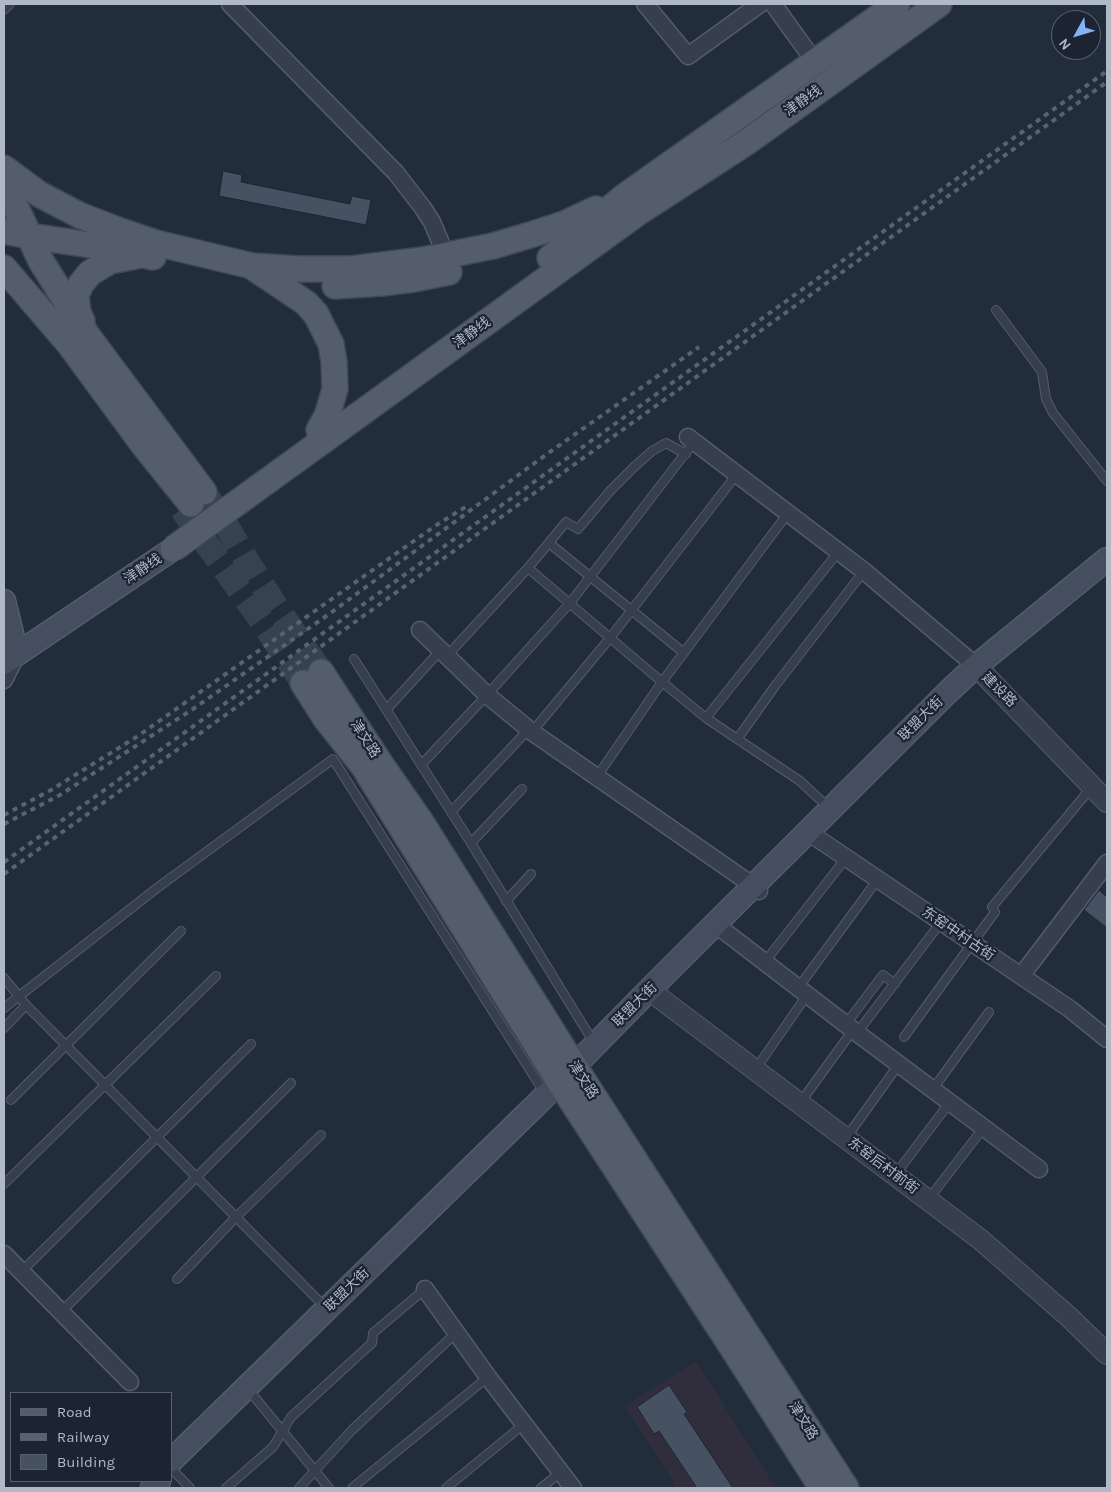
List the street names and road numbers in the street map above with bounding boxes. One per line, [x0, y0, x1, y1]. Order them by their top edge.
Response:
street label: 津静线 [781, 82, 825, 120]
street label: 津静线 [450, 314, 494, 352]
street label: 津静线 [121, 550, 165, 588]
street label: 建设路 [978, 669, 1020, 711]
street label: 联盟大街 [895, 693, 947, 745]
street label: 津文路 [347, 717, 383, 761]
street label: 东窑中村古街 [918, 904, 998, 964]
street label: 联盟大街 [609, 979, 661, 1031]
street label: 津文路 [565, 1058, 601, 1102]
street label: 东窑后村前街 [844, 1134, 922, 1198]
street label: 联盟大街 [321, 1265, 373, 1315]
street label: 津文路 [785, 1399, 821, 1443]

